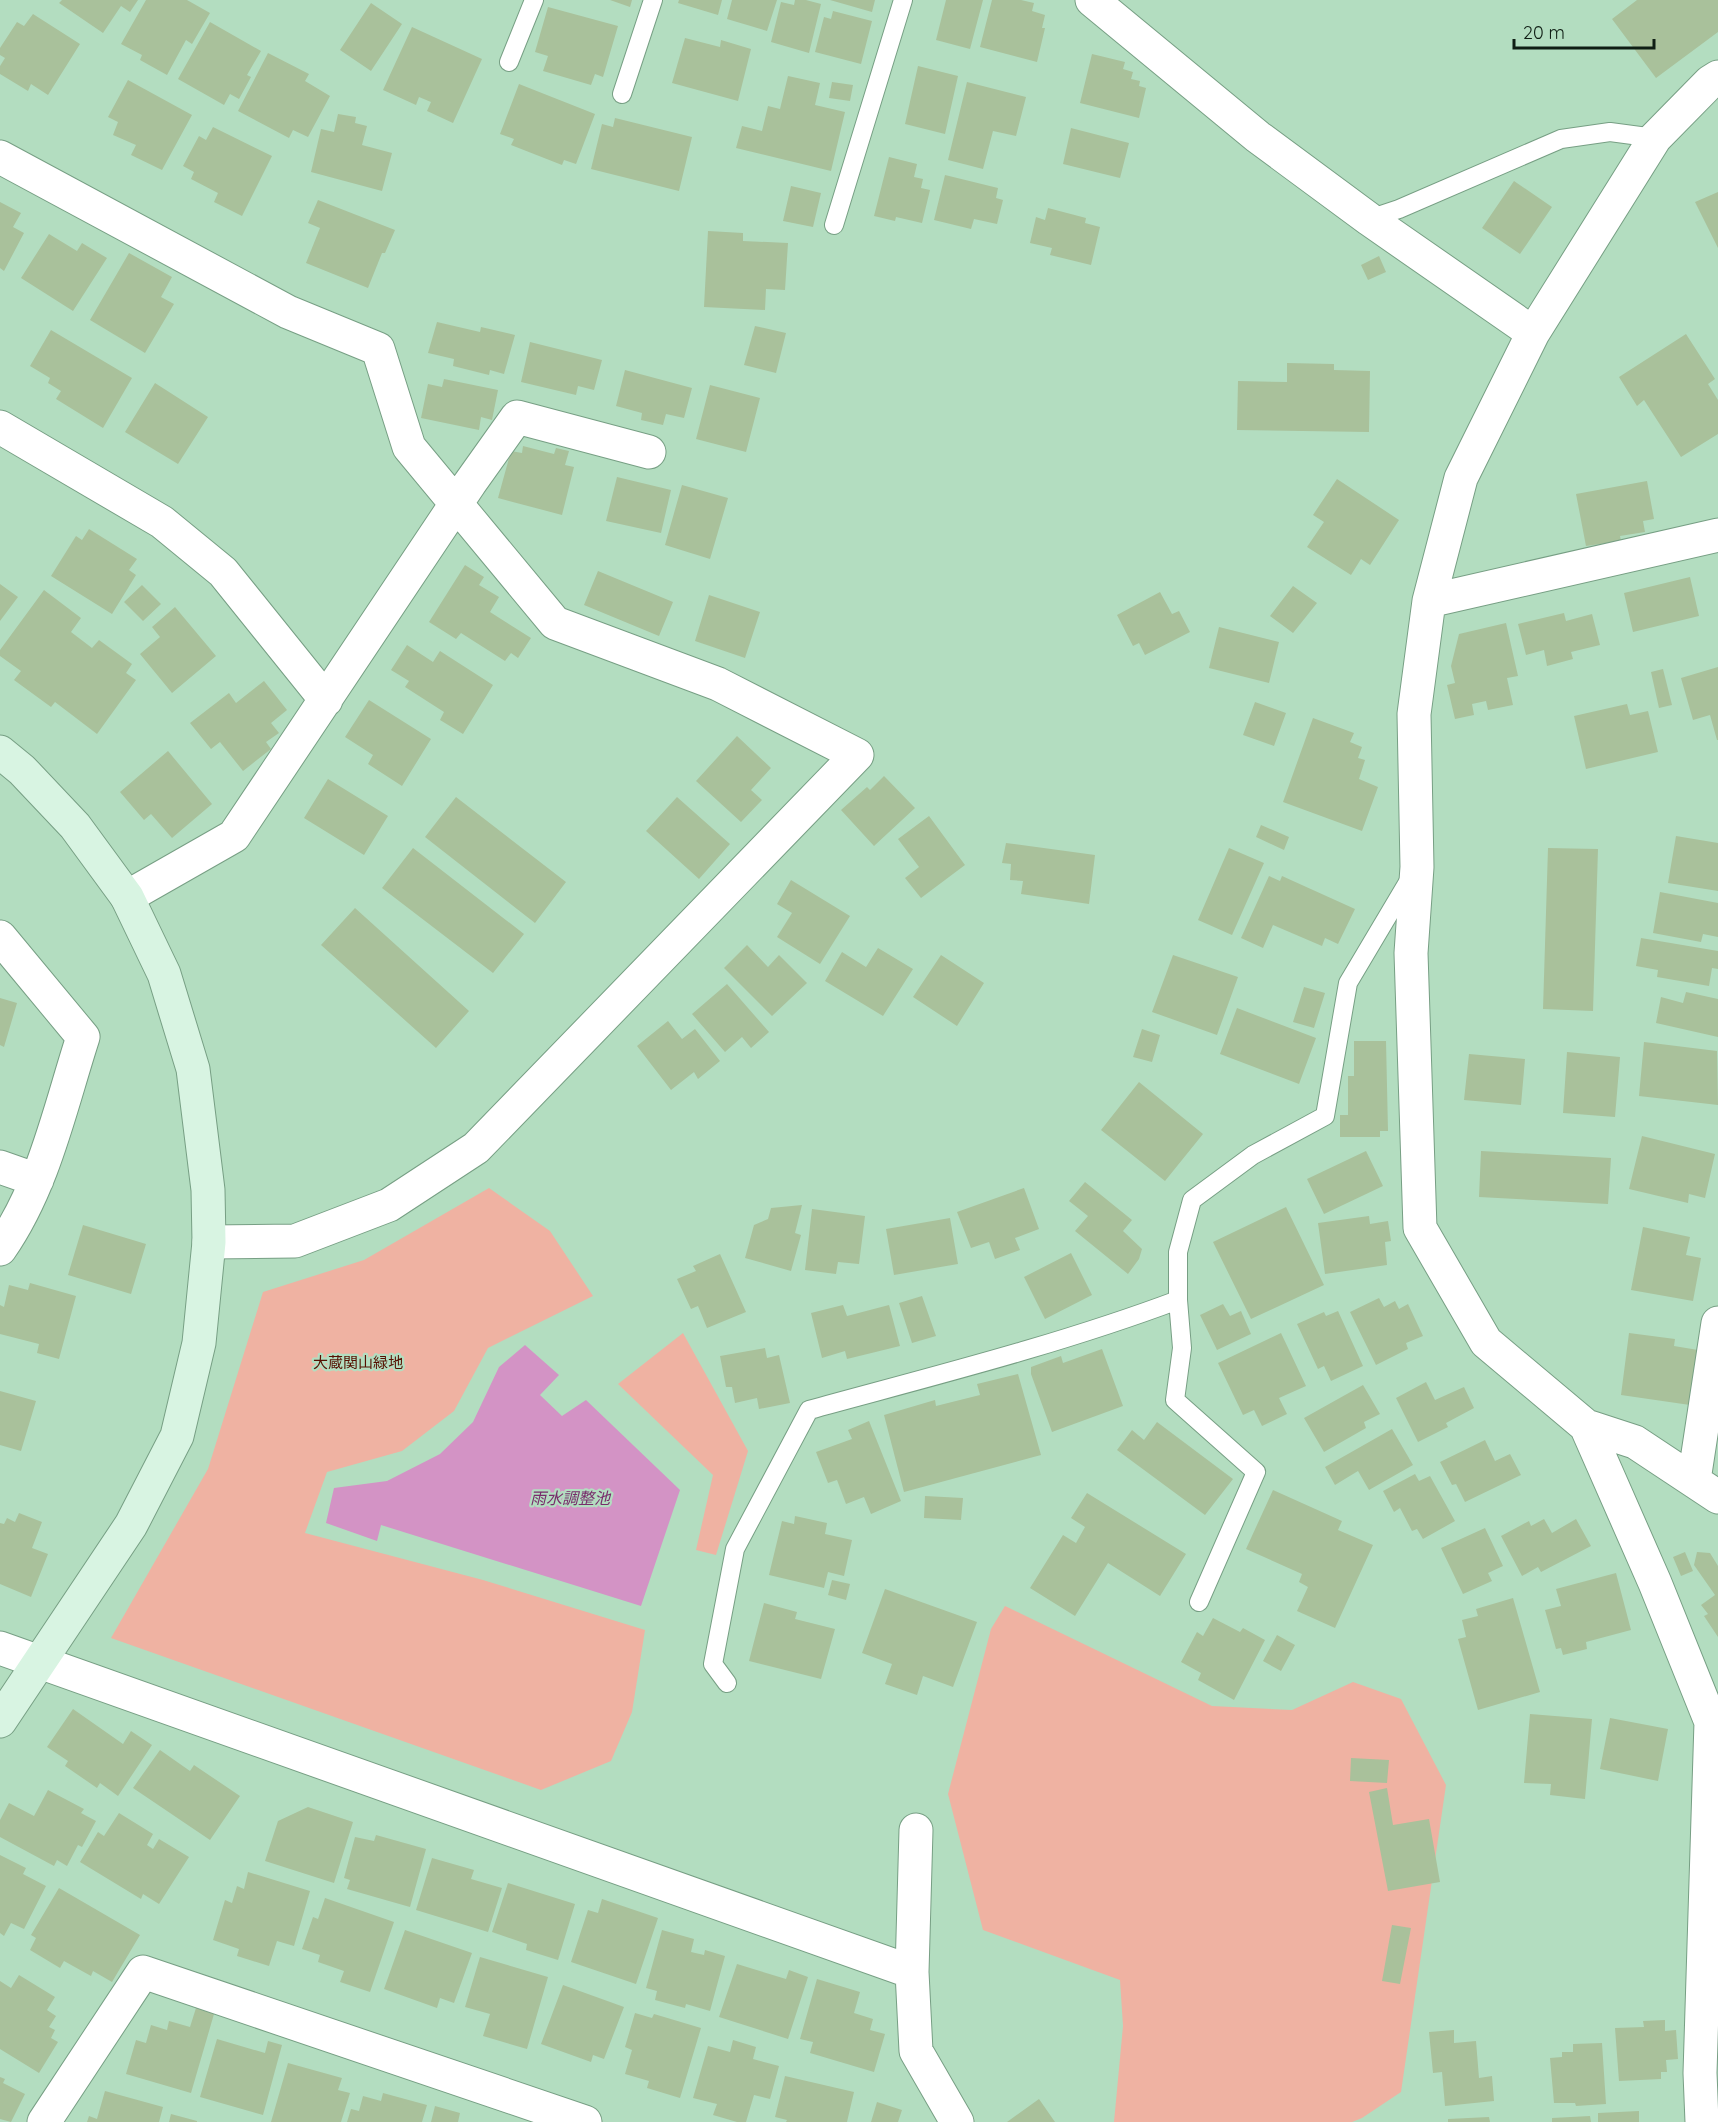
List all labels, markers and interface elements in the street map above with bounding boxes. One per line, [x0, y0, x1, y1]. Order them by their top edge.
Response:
scale bar [1514, 12, 1654, 50]
text: 20 m [1523, 21, 1565, 44]
park label: 大蔵関山緑地 [313, 1353, 403, 1372]
water label: 雨水調整池 [530, 1488, 612, 1508]

